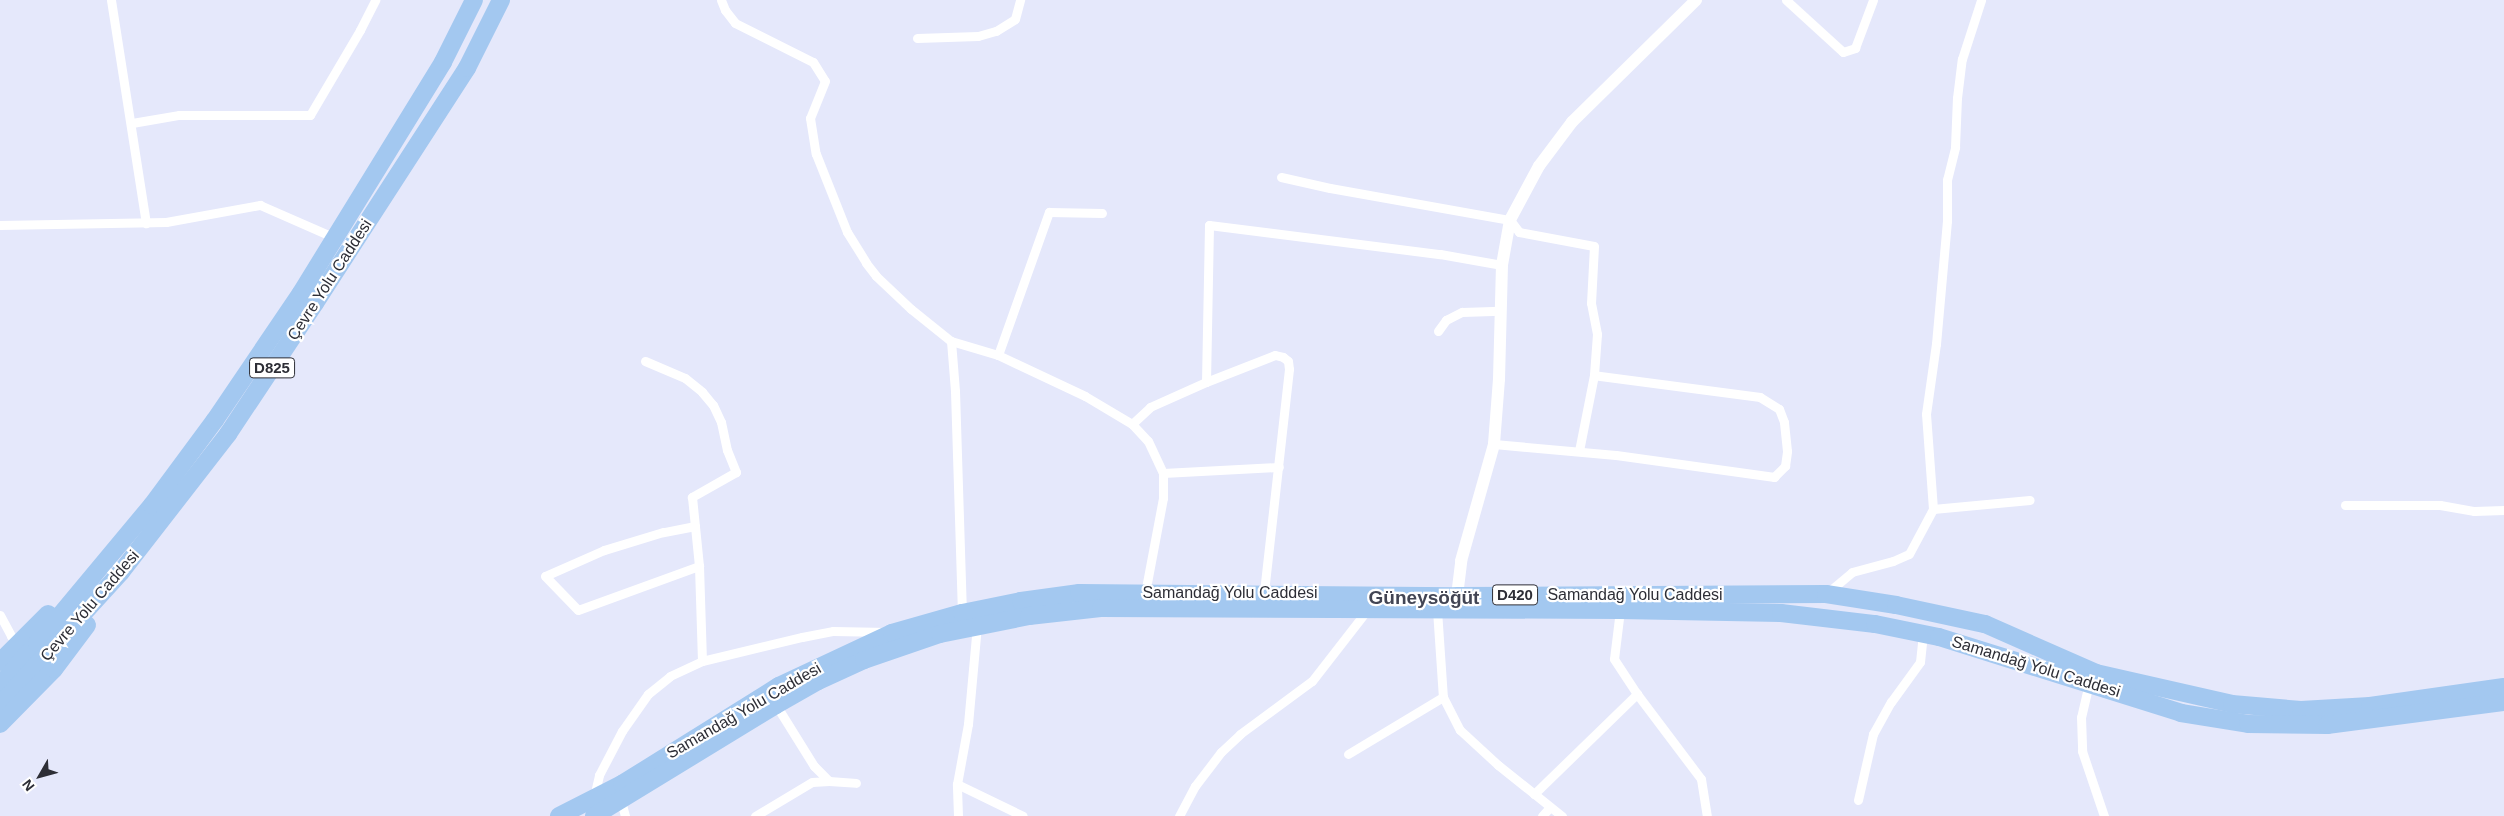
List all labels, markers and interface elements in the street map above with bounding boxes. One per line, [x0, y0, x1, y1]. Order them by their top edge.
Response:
street label: Çevre Yolu Caddesi [284, 216, 376, 344]
road number: D825 [248, 356, 296, 380]
street label: Çevre Yolu Caddesi [37, 547, 143, 665]
road number: D420 [1491, 582, 1539, 608]
street label: Samandağ Yolu Caddesi [1142, 583, 1318, 603]
street label: Samandağ Yolu Caddesi [1547, 585, 1723, 605]
district label: Güneysöğüt [1369, 587, 1479, 609]
street label: Samandağ Yolu Caddesi [1949, 632, 2123, 702]
street label: Samandağ Yolu Caddesi [663, 659, 825, 763]
north arrow [15, 751, 65, 801]
text: N [19, 776, 38, 794]

